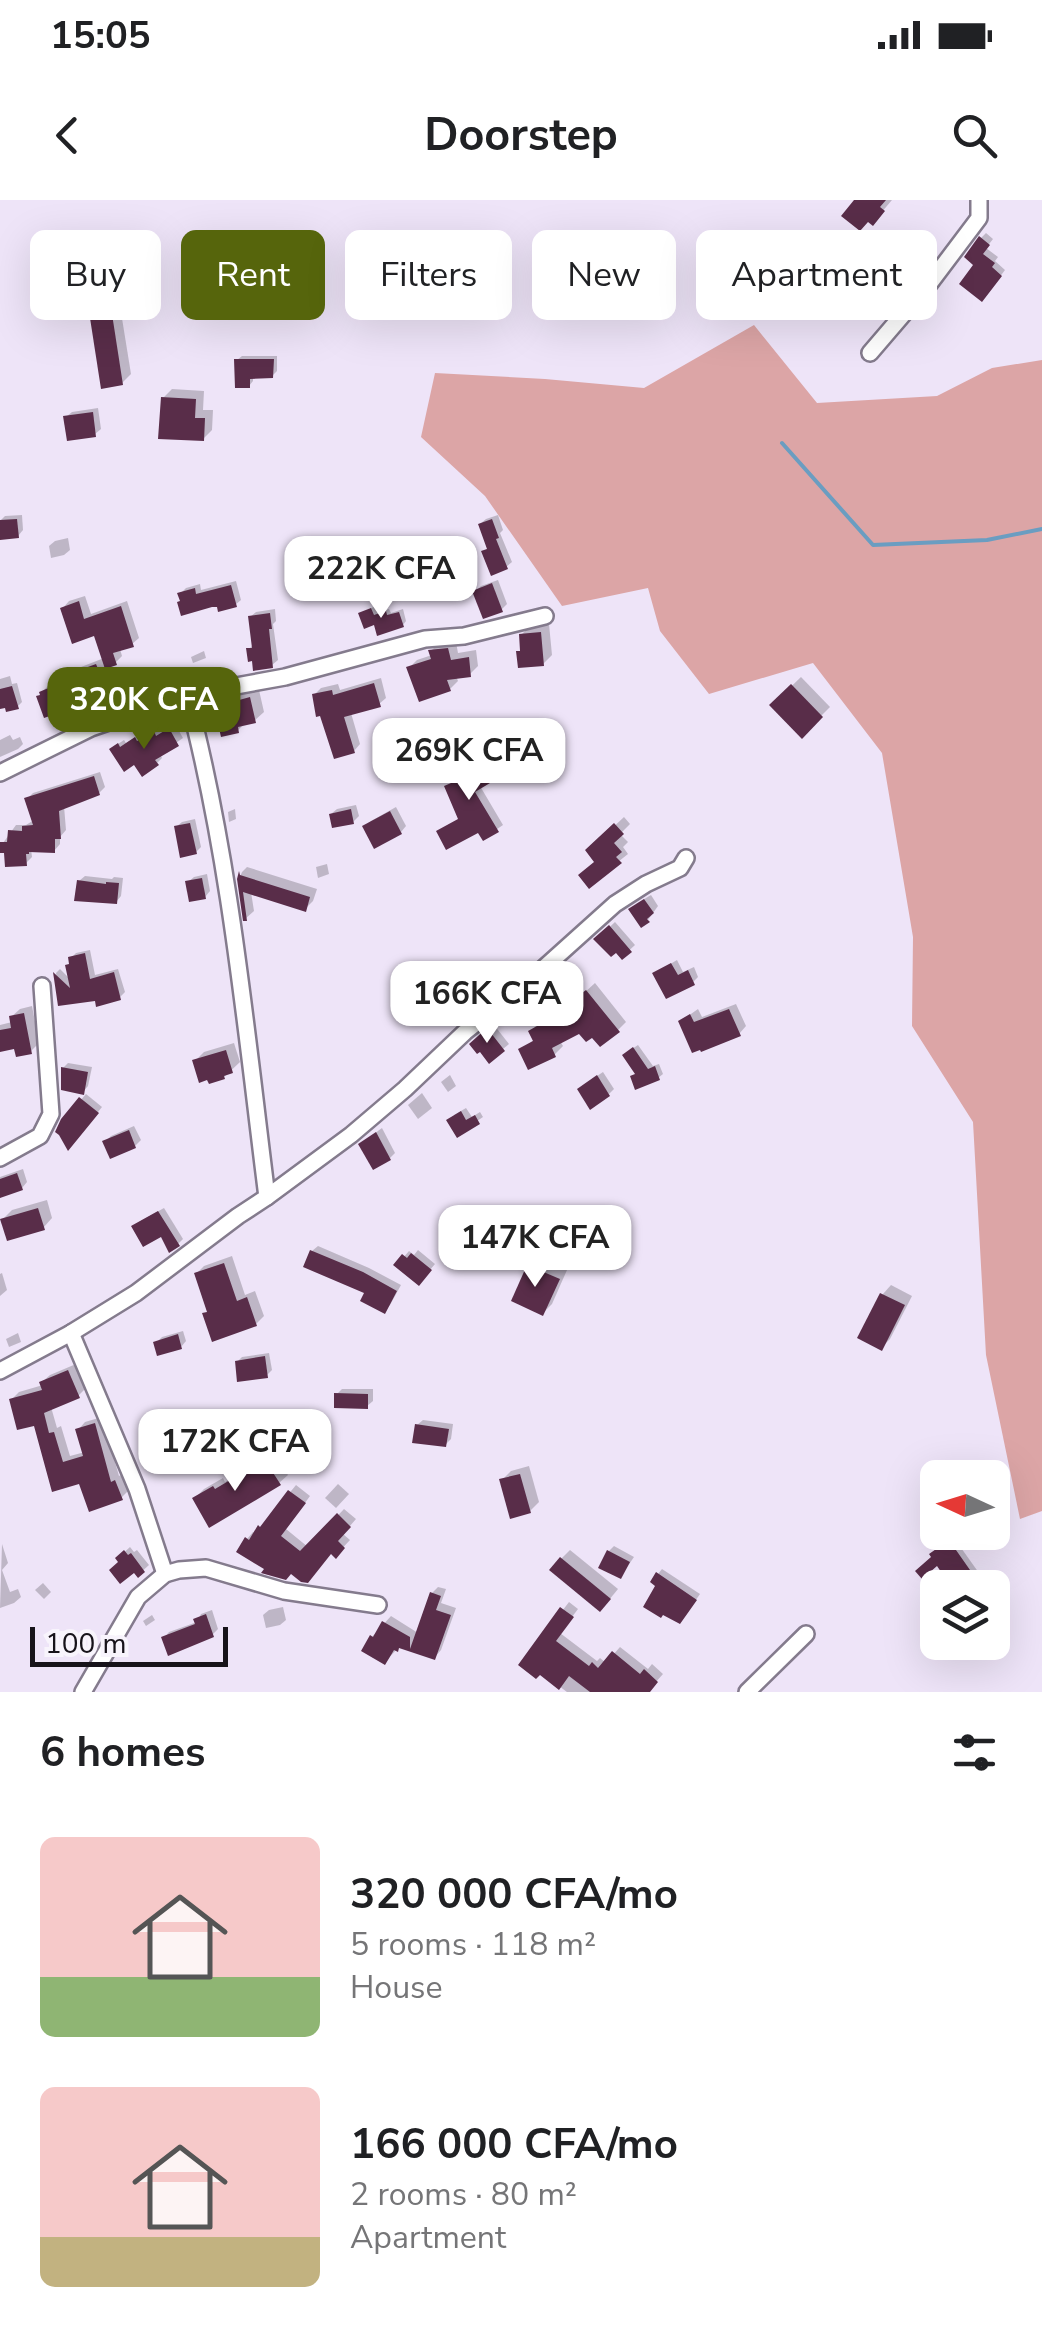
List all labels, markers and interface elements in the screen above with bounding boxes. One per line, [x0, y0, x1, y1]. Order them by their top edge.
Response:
text: 15:05 [50, 10, 151, 61]
text: Doorstep [424, 105, 618, 166]
icon: back [40, 108, 95, 163]
icon: search [947, 108, 1002, 163]
chip: Buy [30, 230, 161, 320]
chip: Rent [181, 230, 325, 320]
chip: Filters [345, 230, 512, 320]
chip: New [532, 230, 676, 320]
chip: Apartment [696, 230, 937, 320]
pin: 222K CFA [278, 536, 484, 621]
text: 222K CFA [306, 547, 456, 590]
pin: 320K CFA [41, 667, 247, 752]
text: 320K CFA [69, 678, 219, 721]
pin: 269K CFA [366, 718, 572, 803]
text: 269K CFA [394, 729, 544, 772]
pin: 166K CFA [384, 961, 590, 1046]
text: 166K CFA [412, 972, 562, 1015]
pin: 147K CFA [432, 1205, 638, 1290]
text: 147K CFA [460, 1216, 610, 1259]
pin: 172K CFA [132, 1409, 338, 1494]
text: 172K CFA [160, 1420, 310, 1463]
north arrow [920, 1460, 1010, 1550]
map controls [920, 1460, 1010, 1660]
button: layers [920, 1570, 1010, 1660]
scale bar [30, 1622, 228, 1666]
text: 100 m [45, 1625, 127, 1663]
text: 6 homes [40, 1724, 205, 1781]
icon: filters [947, 1725, 1002, 1780]
text: 320 000 CFA/mo [350, 1866, 678, 1923]
icon: home [120, 1877, 240, 1997]
text: 5 rooms · 118 m² [350, 1923, 596, 1966]
text: House [350, 1966, 443, 2009]
text: 166 000 CFA/mo [350, 2116, 678, 2173]
icon: home [120, 2127, 240, 2247]
text: 2 rooms · 80 m² [350, 2173, 577, 2216]
text: Apartment [350, 2216, 506, 2259]

